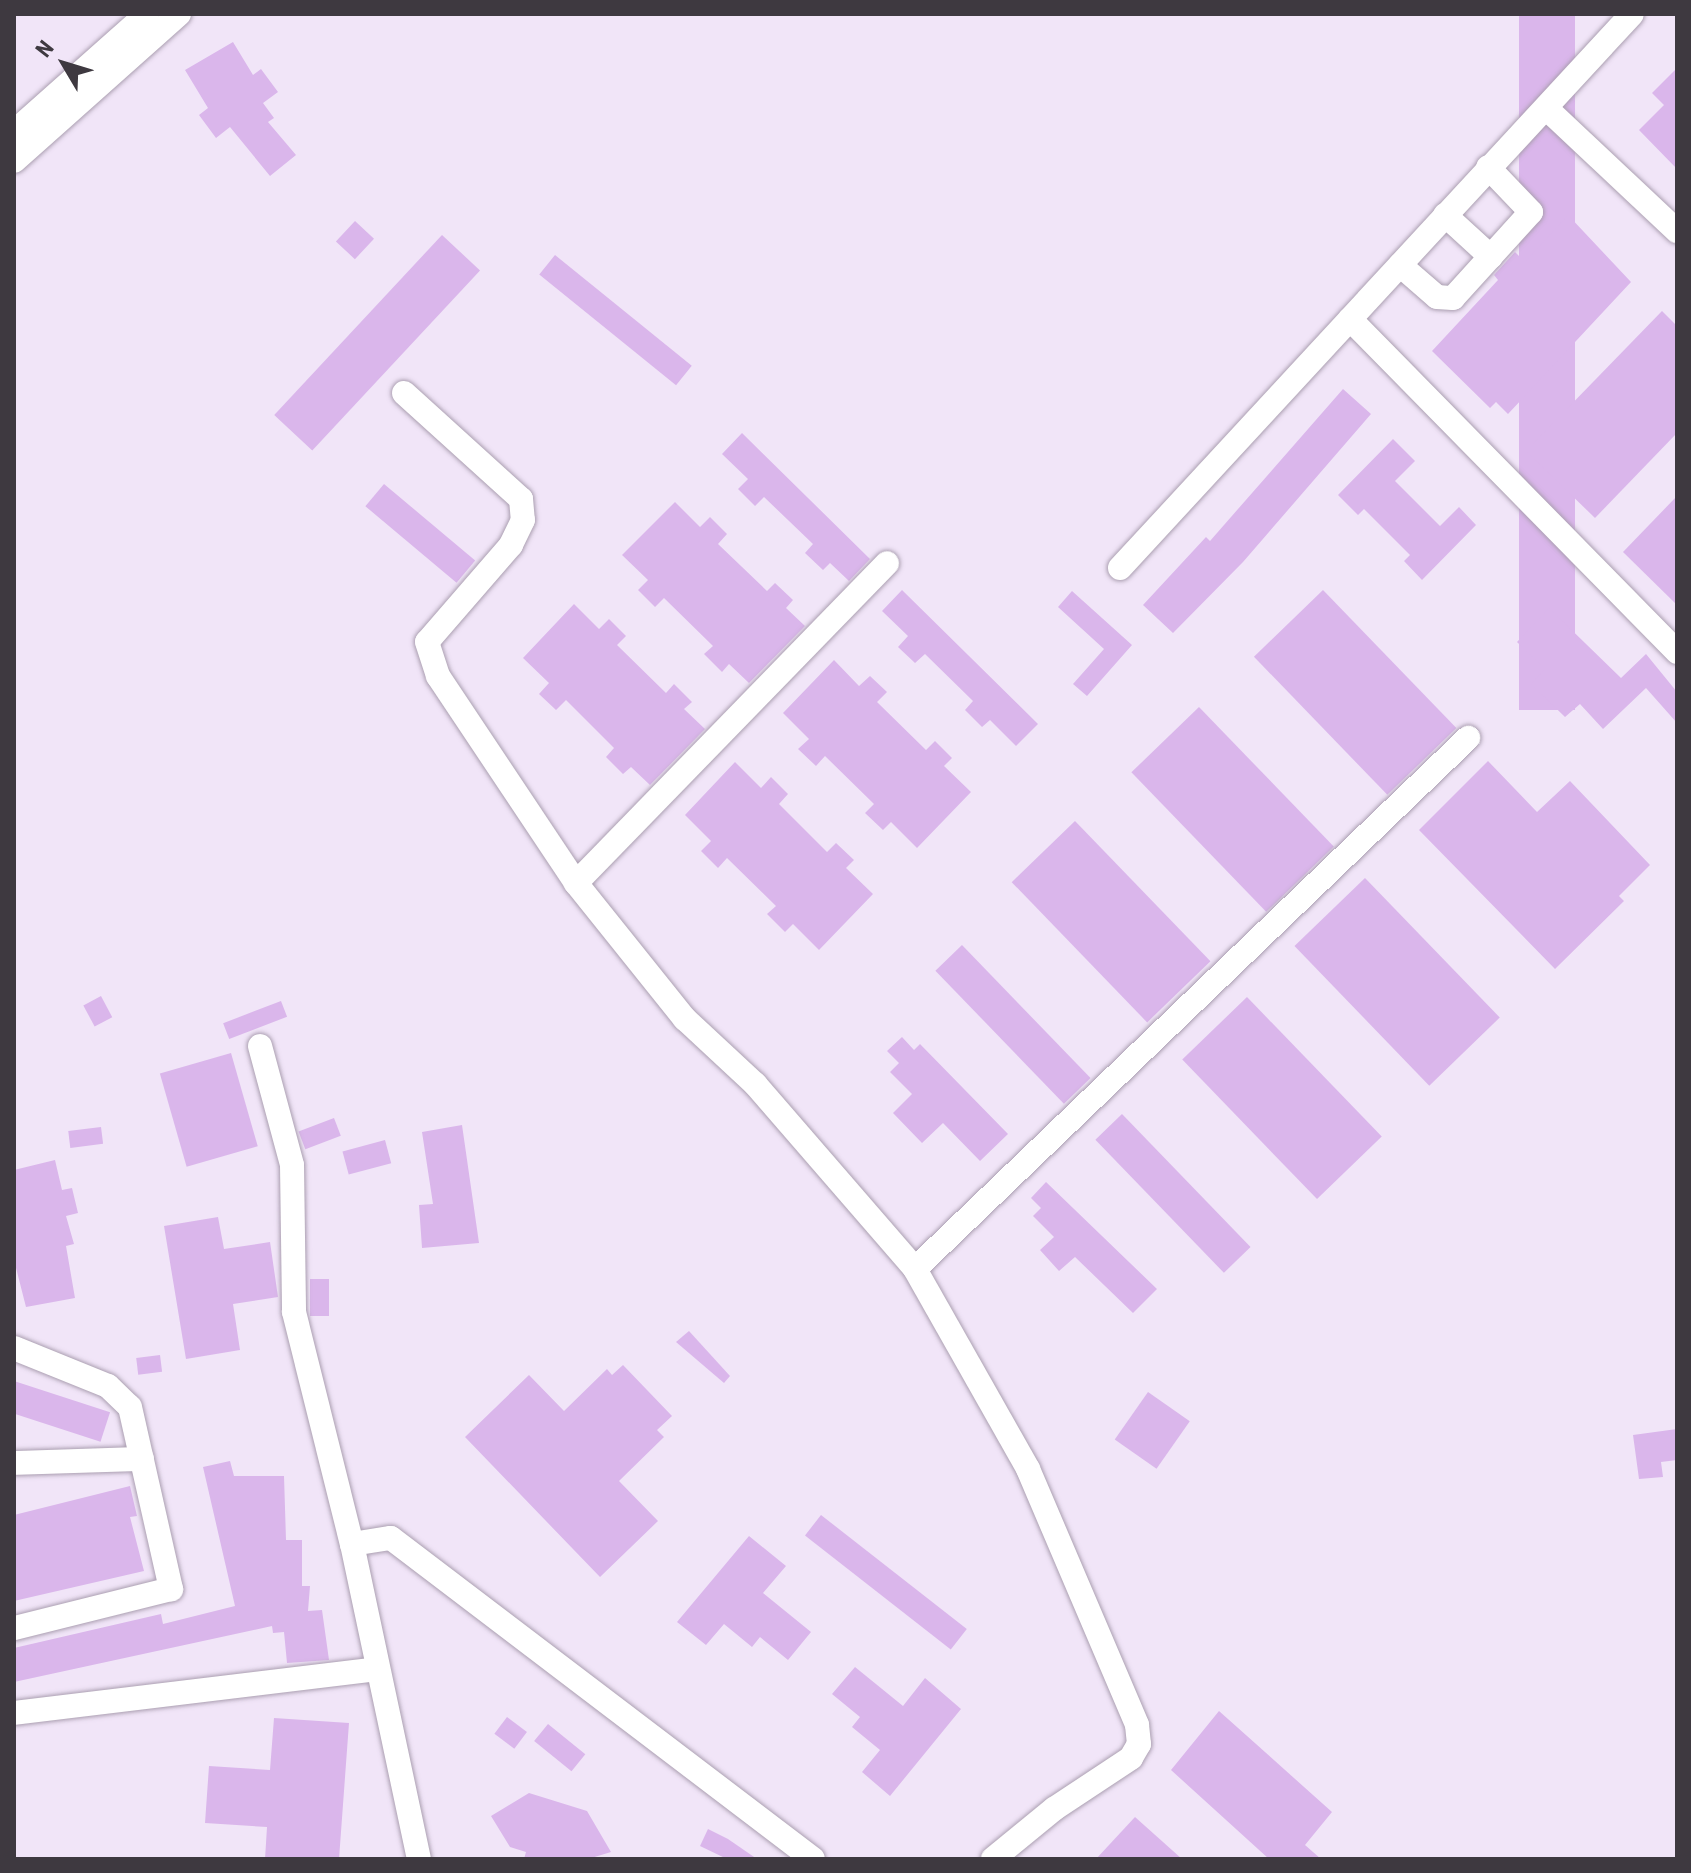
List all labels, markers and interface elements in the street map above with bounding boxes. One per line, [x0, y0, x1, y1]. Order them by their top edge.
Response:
north arrow [24, 24, 104, 104]
text: N [31, 36, 59, 62]

